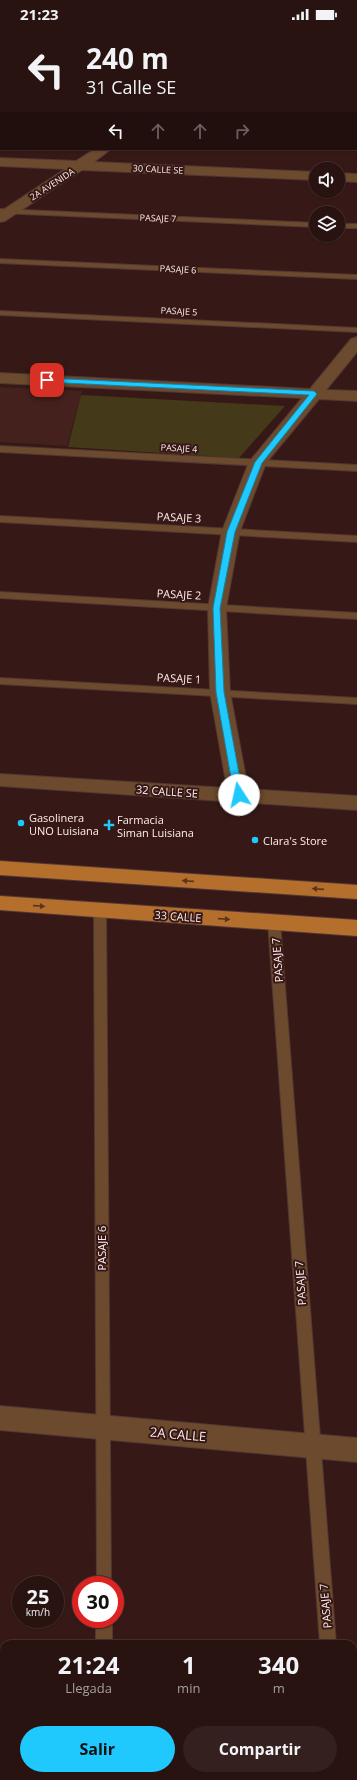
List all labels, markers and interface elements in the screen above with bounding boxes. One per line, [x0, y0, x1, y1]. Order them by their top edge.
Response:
text: 21:23 [20, 4, 59, 24]
text: 240 m [86, 39, 169, 77]
icon: left [20, 44, 72, 96]
text: 31 Calle SE [86, 75, 176, 99]
icon: left [105, 120, 127, 142]
icon: ahead [147, 120, 169, 142]
icon: ahead [189, 120, 211, 142]
icon: right [231, 120, 253, 142]
street label: 30 CALLE SE [132, 161, 184, 177]
map controls [309, 162, 345, 242]
button: sound [309, 162, 345, 198]
street label: 2A AVENIDA [27, 165, 77, 203]
button: layers [309, 206, 345, 242]
street label: PASAJE 7 [139, 211, 177, 225]
street label: PASAJE 6 [159, 262, 197, 276]
street label: PASAJE 5 [160, 304, 198, 318]
pin [30, 363, 64, 397]
icon: arrive [36, 369, 58, 391]
street label: PASAJE 4 [160, 441, 198, 455]
street label: PASAJE 3 [156, 508, 202, 526]
street label: PASAJE 2 [156, 585, 202, 603]
street label: PASAJE 1 [156, 669, 202, 687]
position arrow [218, 774, 260, 816]
street label: 32 CALLE SE [136, 781, 198, 801]
place label: Gasolinera UNO Luisiana [29, 810, 99, 838]
place label: Farmacia Siman Luisiana [117, 812, 194, 840]
marker: Gasolinera UNO Luisiana [16, 818, 26, 828]
marker: Farmacia Siman Luisiana [104, 820, 114, 830]
place label: Clara's Store [263, 833, 327, 848]
marker: Clara's Store [250, 835, 260, 845]
one-way arrow [182, 877, 194, 884]
one-way arrow [312, 886, 324, 893]
one-way arrow [33, 902, 45, 909]
street label: 33 CALLE [154, 907, 202, 925]
one-way arrow [218, 915, 230, 922]
street label: PASAJE 7 [268, 937, 286, 983]
street label: PASAJE 6 [94, 1226, 109, 1270]
street label: PASAJE 7 [291, 1260, 309, 1306]
street label: 2A CALLE [149, 1423, 207, 1445]
speed limit sign: 30 [72, 1576, 124, 1628]
text: 25 [27, 1583, 49, 1610]
street label: PASAJE 7 [316, 1583, 334, 1629]
text: km/h [26, 1605, 50, 1619]
text: 21:24 [58, 1648, 119, 1681]
text: 1 [182, 1648, 196, 1681]
text: 340 [258, 1648, 299, 1681]
text: Llegada [65, 1679, 112, 1697]
text: min [177, 1679, 200, 1697]
text: m [273, 1679, 285, 1697]
button: Salir [20, 1726, 175, 1772]
button: Compartir [183, 1726, 337, 1772]

